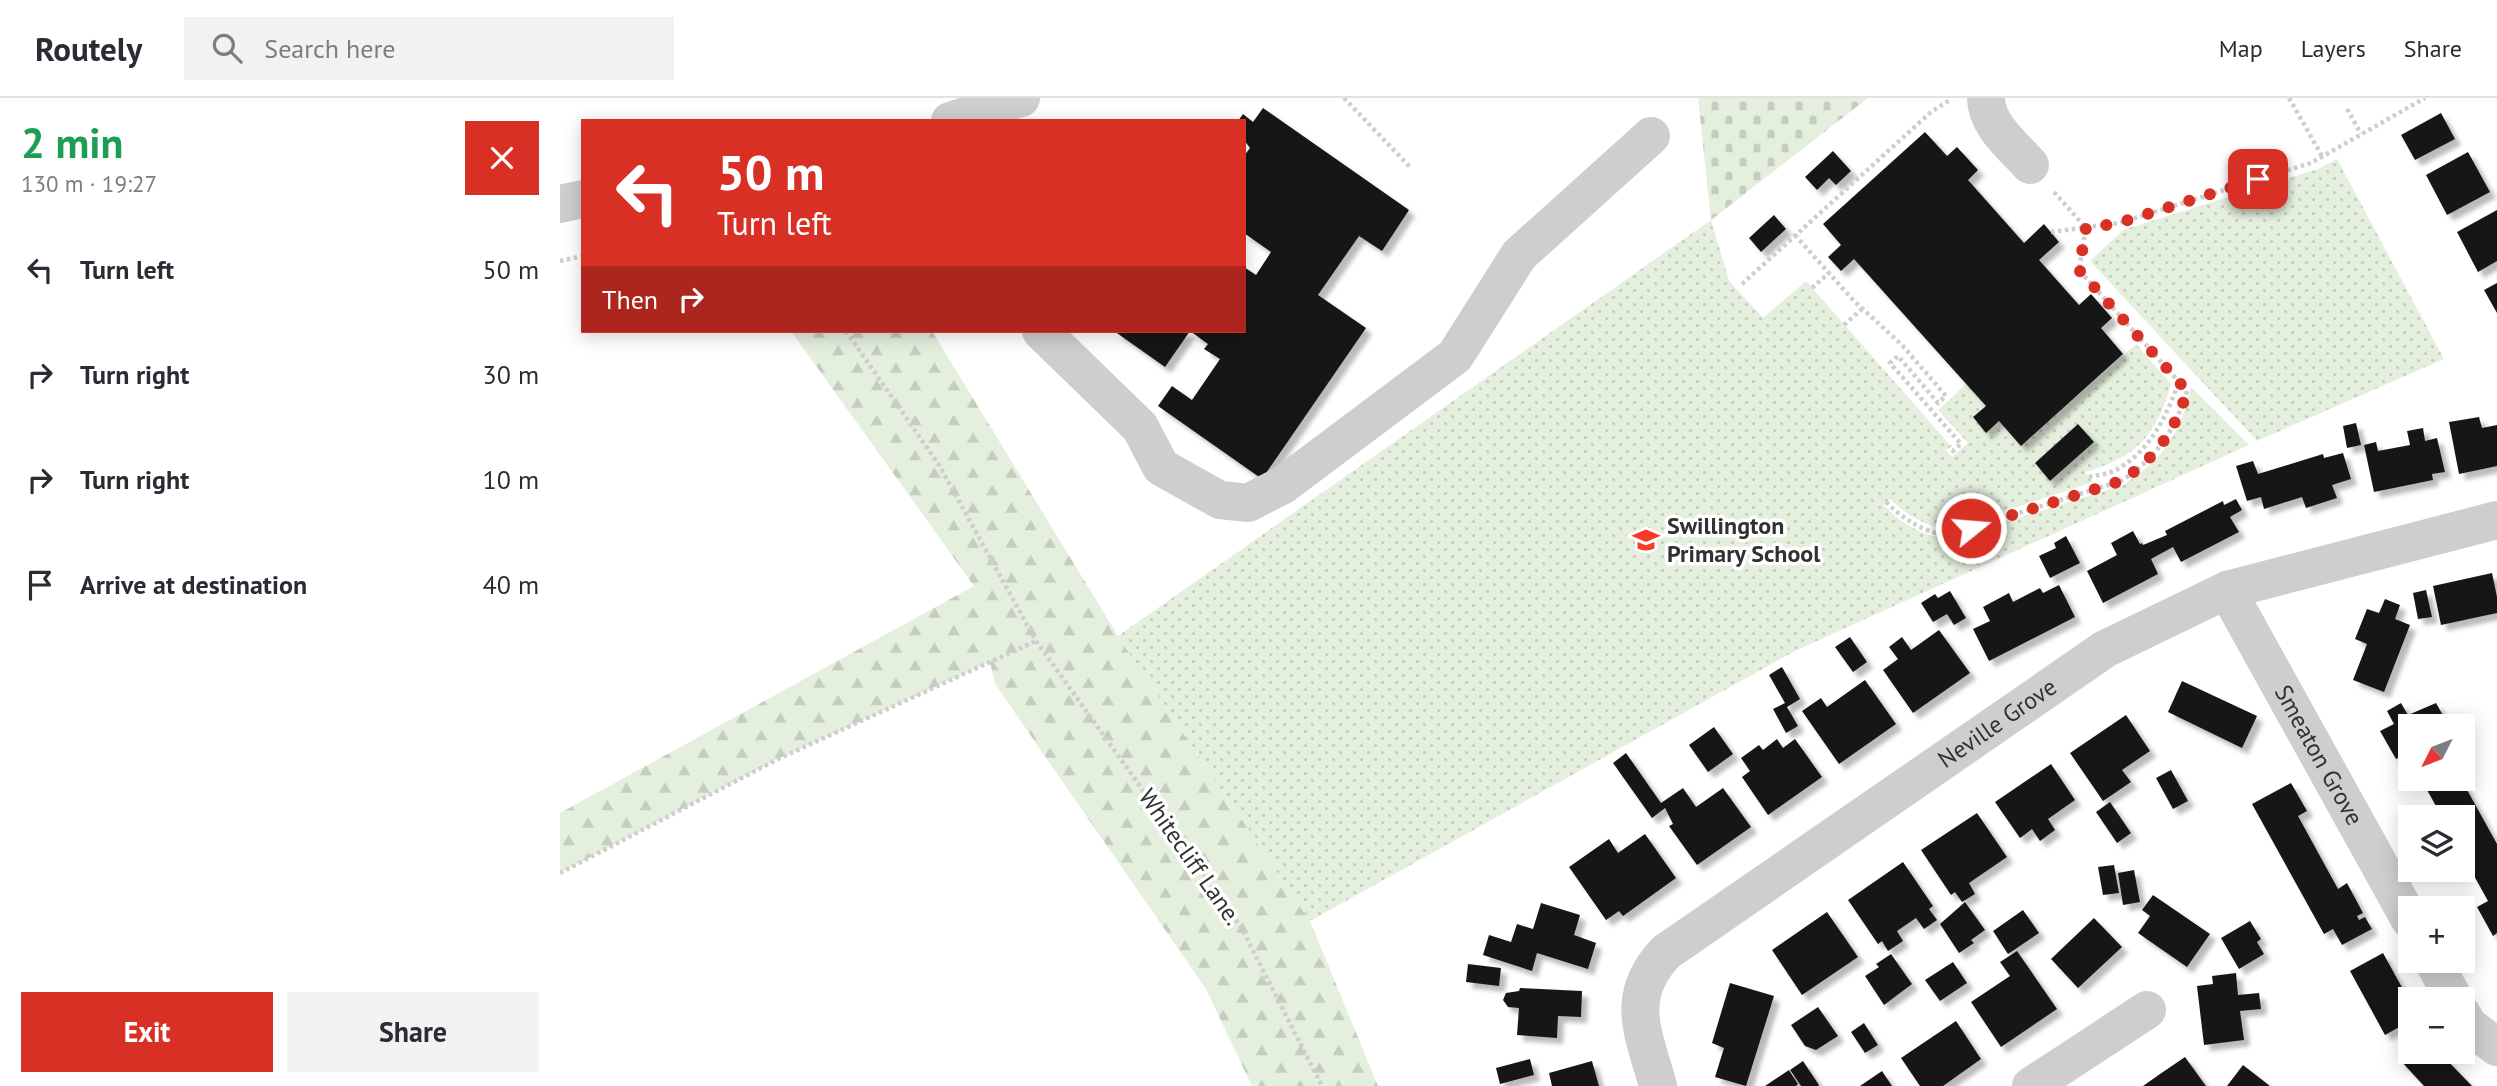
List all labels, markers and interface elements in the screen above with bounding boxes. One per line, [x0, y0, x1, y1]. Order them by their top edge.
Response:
search box [184, 17, 674, 80]
text: Routely [35, 27, 142, 70]
icon: search [208, 29, 246, 67]
text: Search here [264, 32, 395, 65]
text: Map [2219, 33, 2263, 64]
text: Layers [2301, 33, 2366, 64]
text: Share [2404, 33, 2462, 64]
text: 2 min [21, 115, 123, 170]
button: close [465, 121, 539, 195]
text: 50 m [717, 140, 824, 204]
icon: left [602, 147, 693, 238]
pin [2228, 149, 2288, 209]
icon: arrive [2239, 160, 2277, 198]
text: 130 m · 19:27 [21, 169, 157, 198]
text: Turn left [717, 202, 832, 244]
icon: left [21, 251, 59, 289]
text: Turn left [80, 253, 174, 286]
text: 50 m [483, 253, 539, 286]
icon: right [672, 280, 710, 318]
text: Then [602, 283, 658, 316]
icon: right [21, 356, 59, 394]
text: Turn right [80, 358, 189, 391]
text: 30 m [483, 358, 539, 391]
icon: right [21, 461, 59, 499]
text: Turn right [80, 463, 189, 496]
text: 10 m [483, 463, 539, 496]
position arrow [1934, 491, 2008, 565]
place label: Swillington Primary School [1667, 510, 1821, 569]
school or university icon: Swillington Primary School [1631, 525, 1661, 555]
icon: arrive [21, 566, 59, 604]
text: Arrive at destination [80, 568, 307, 601]
text: 40 m [483, 568, 539, 601]
street label: Neville Grove [1932, 671, 2062, 775]
street label: Smeaton Grove [2268, 679, 2370, 831]
north arrow [2398, 714, 2474, 791]
map controls [2398, 714, 2475, 1064]
street label: Whitecliff Lane. [1132, 782, 1249, 931]
button: layers [2398, 805, 2475, 882]
button: + [2398, 896, 2475, 973]
button: − [2398, 987, 2475, 1064]
button: Exit [21, 992, 273, 1072]
button: Share [287, 992, 539, 1072]

